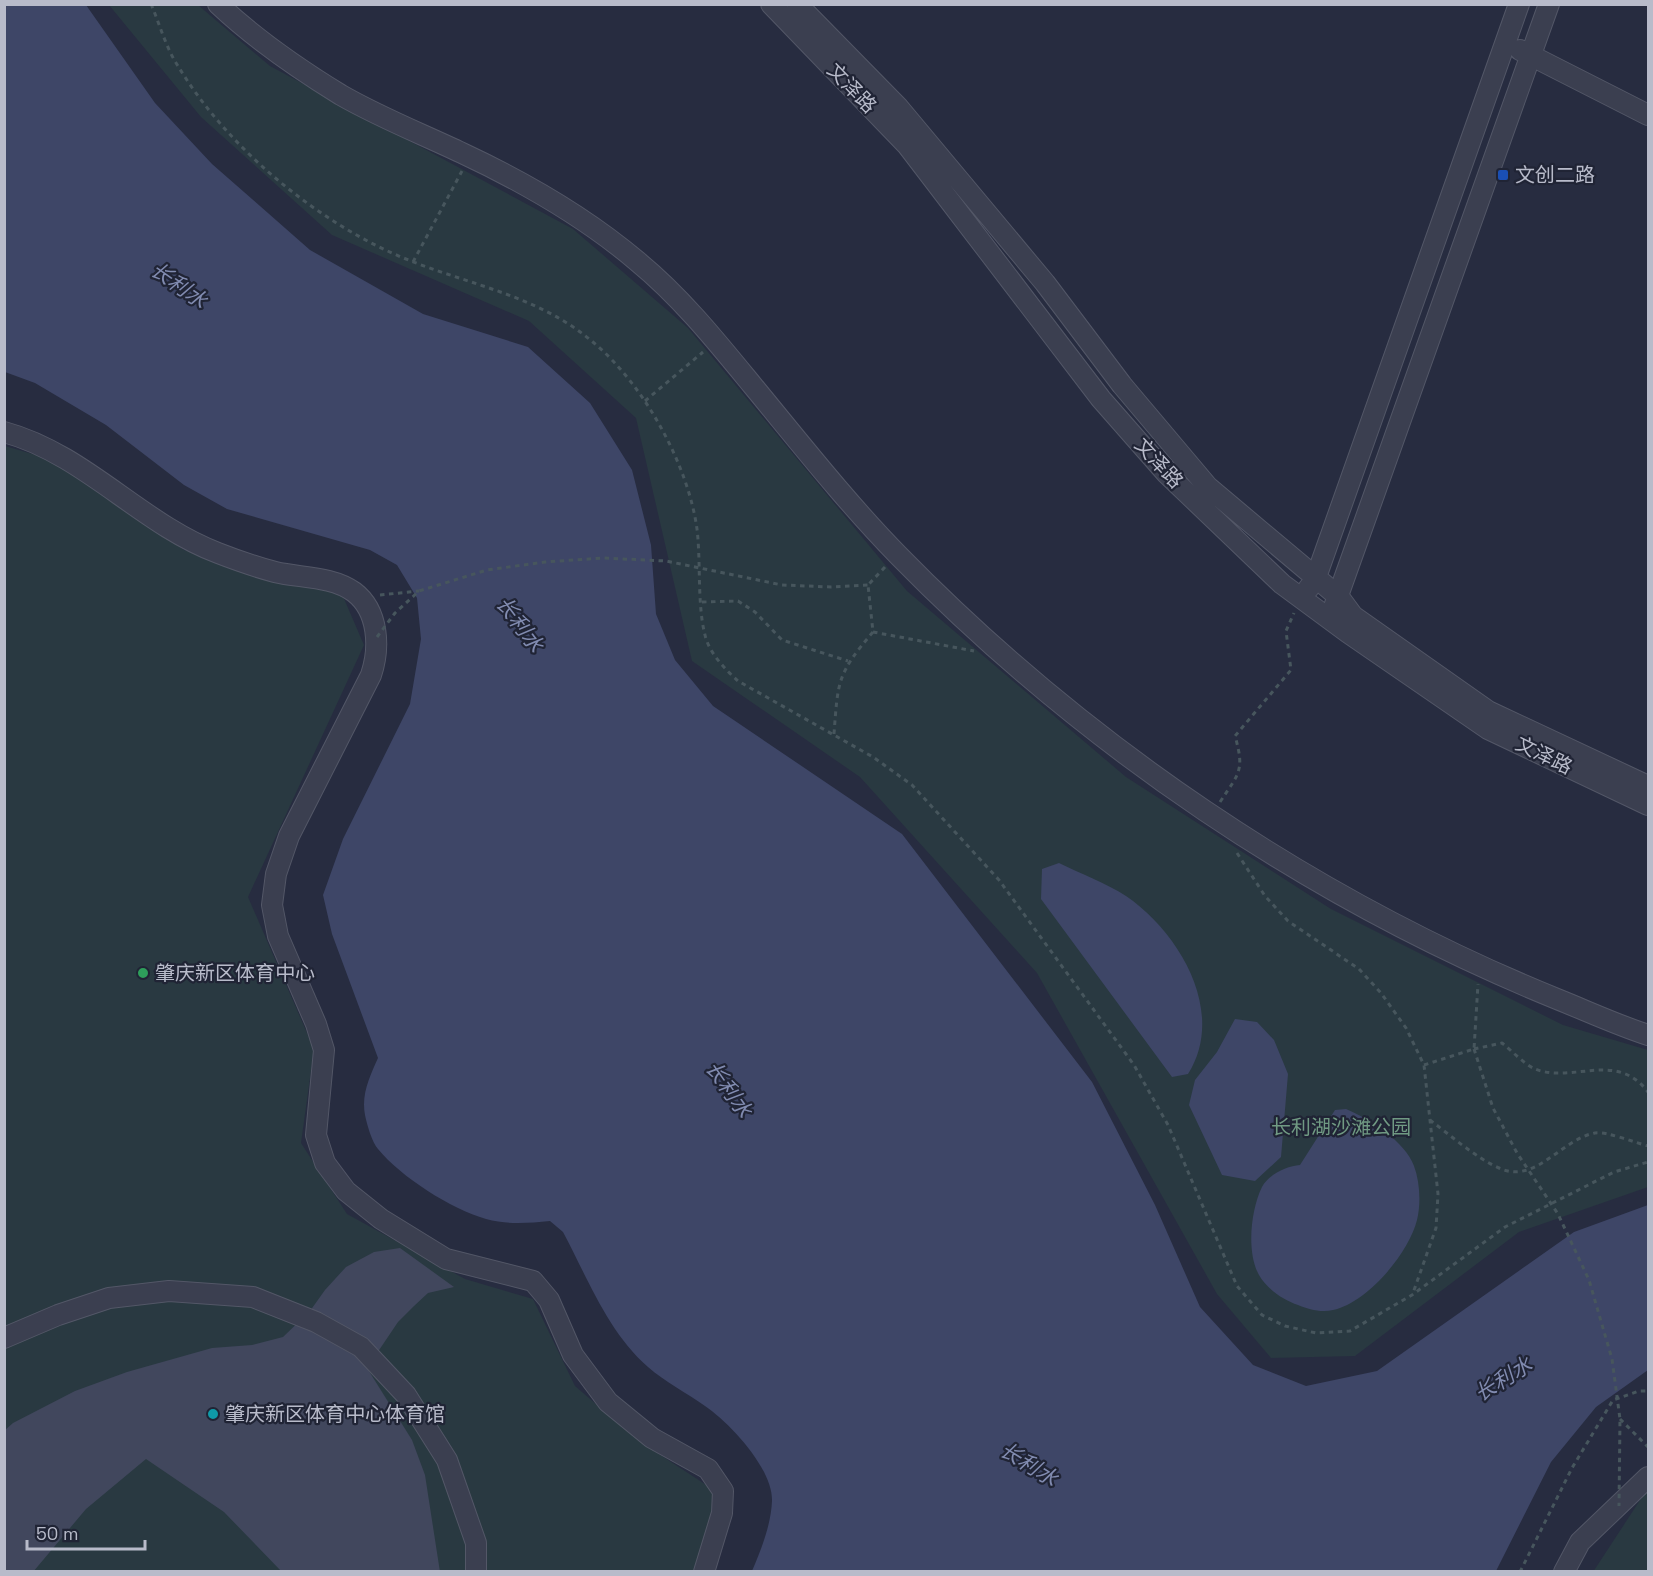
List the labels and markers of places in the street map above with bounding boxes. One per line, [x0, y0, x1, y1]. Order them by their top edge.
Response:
place label: 文创二路 [1515, 162, 1595, 188]
marker: 文创二路 [1496, 168, 1510, 182]
place label: 肇庆新区体育中心 [155, 960, 315, 986]
marker: 肇庆新区体育中心 [136, 966, 150, 980]
place label: 肇庆新区体育中心体育馆 [225, 1401, 445, 1427]
marker: 肇庆新区体育中心体育馆 [206, 1407, 220, 1421]

